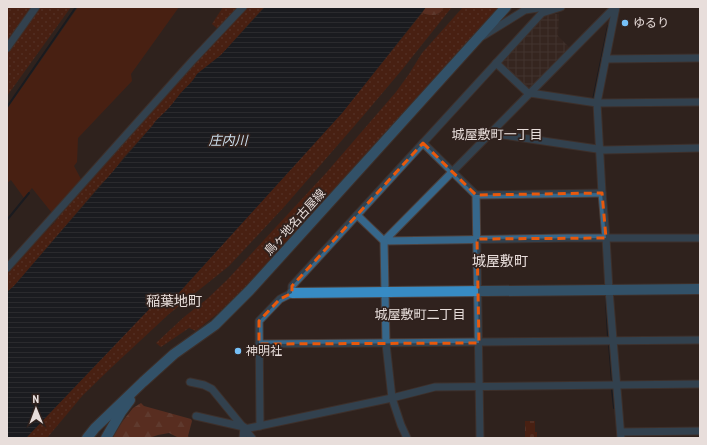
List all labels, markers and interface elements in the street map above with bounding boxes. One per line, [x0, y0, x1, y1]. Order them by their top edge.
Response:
place label: ゆるり [633, 16, 669, 30]
marker: ゆるり [620, 18, 630, 28]
district label: 城屋敷町一丁目 [451, 127, 543, 142]
water label: 庄内川 [208, 133, 249, 148]
street label: 鳥ヶ地名古屋線 [262, 186, 328, 258]
district label: 城屋敷町 [472, 253, 528, 269]
district label: 稲葉地町 [146, 293, 202, 309]
district label: 城屋敷町二丁目 [374, 307, 466, 322]
place label: 神明社 [246, 344, 282, 358]
marker: 神明社 [233, 346, 243, 356]
north arrow [16, 389, 56, 429]
text: N [32, 393, 40, 406]

